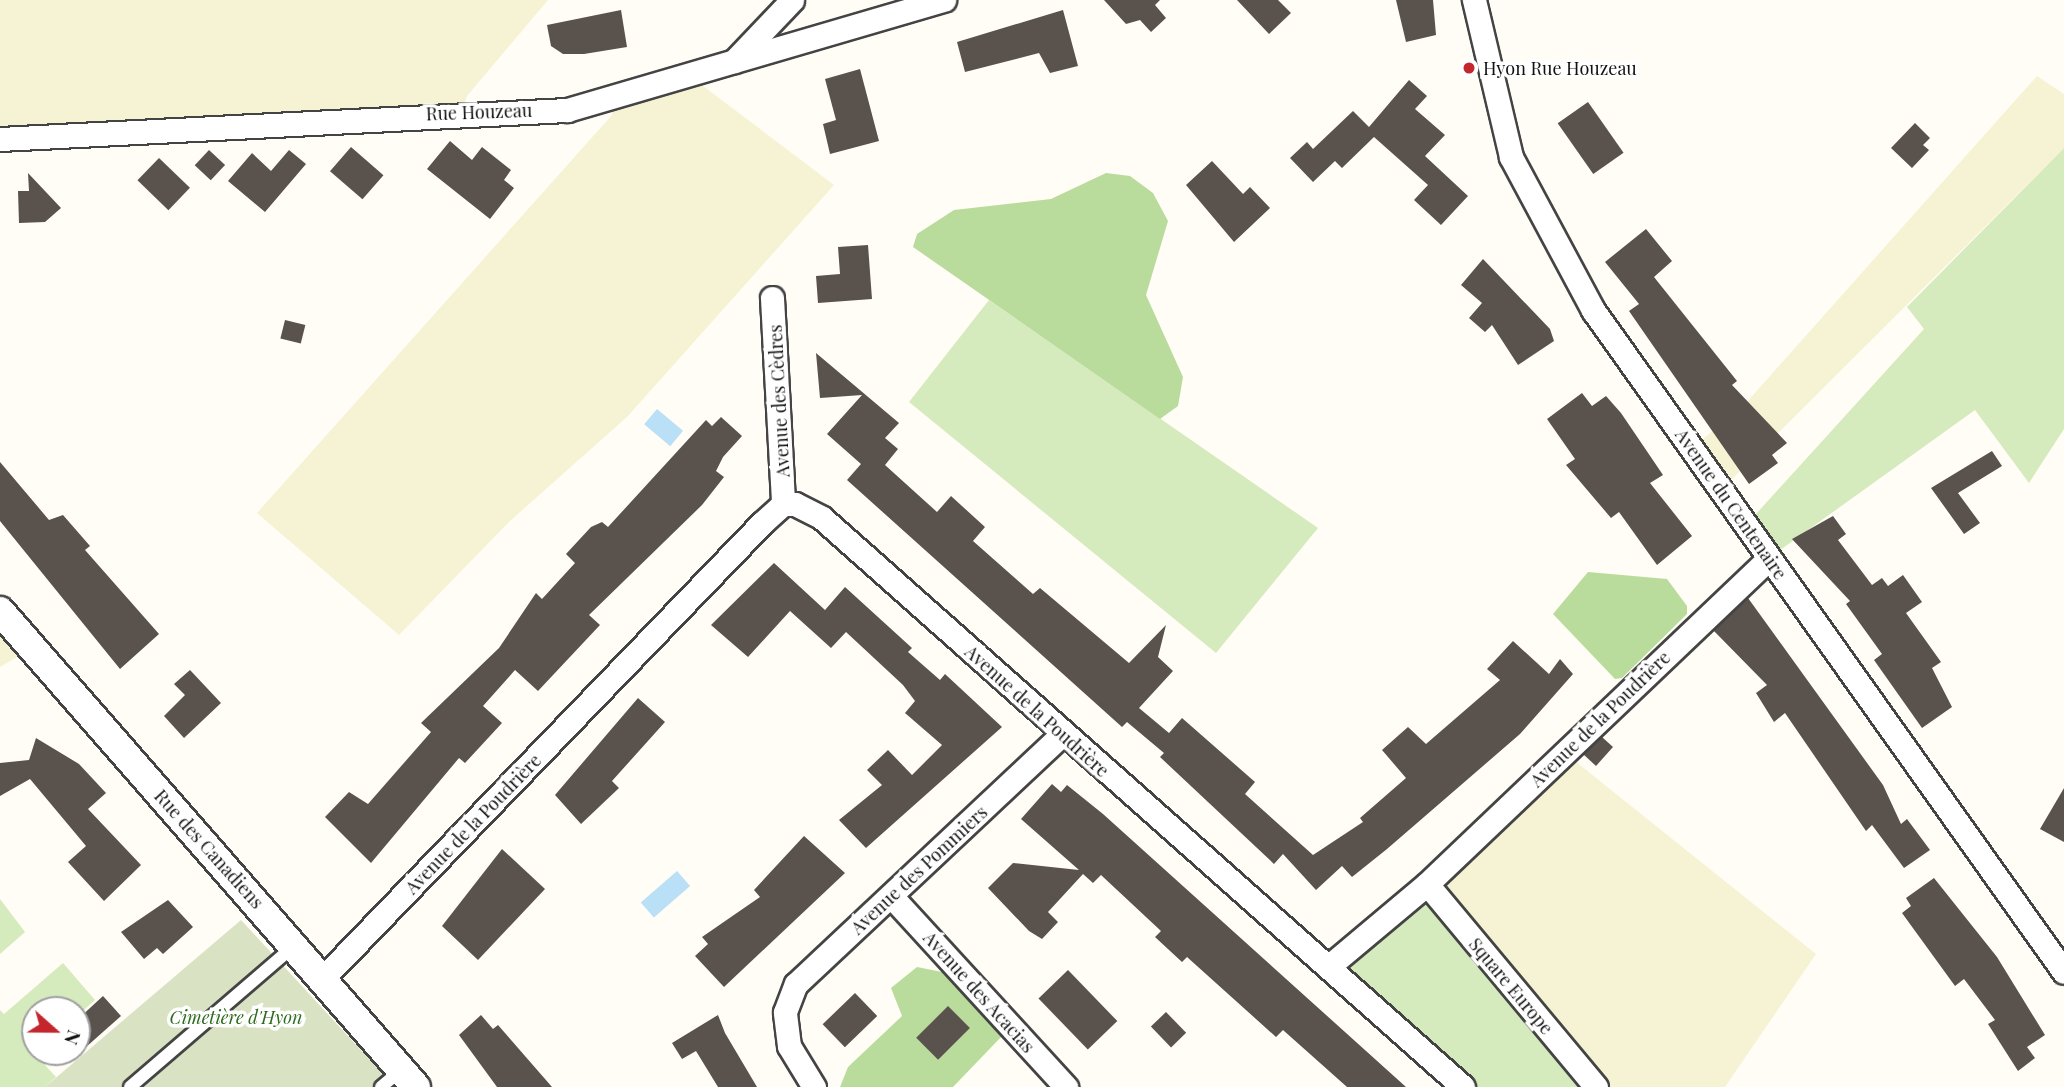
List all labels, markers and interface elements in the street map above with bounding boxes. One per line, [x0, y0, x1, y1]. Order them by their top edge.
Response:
place label: Hyon Rue Houzeau [1483, 57, 1637, 79]
marker: Hyon Rue Houzeau [1461, 60, 1477, 76]
street label: Rue Houzeau [425, 99, 533, 125]
street label: Avenue des Cèdres [764, 324, 794, 478]
street label: Avenue du Centenaire [1671, 425, 1791, 583]
street label: Avenue de la Poudrière [960, 640, 1114, 782]
street label: Avenue de la Poudrière [1525, 646, 1675, 792]
street label: Avenue de la Poudrière [400, 749, 546, 899]
street label: Rue des Canadiens [150, 785, 268, 913]
street label: Avenue des Pommiers [846, 801, 992, 939]
street label: Avenue des Acacias [919, 927, 1039, 1057]
street label: Square Europe [1464, 933, 1558, 1039]
north arrow [21, 996, 91, 1066]
park label: Cimetière d'Hyon [170, 1006, 302, 1028]
text: N [59, 1027, 88, 1049]

